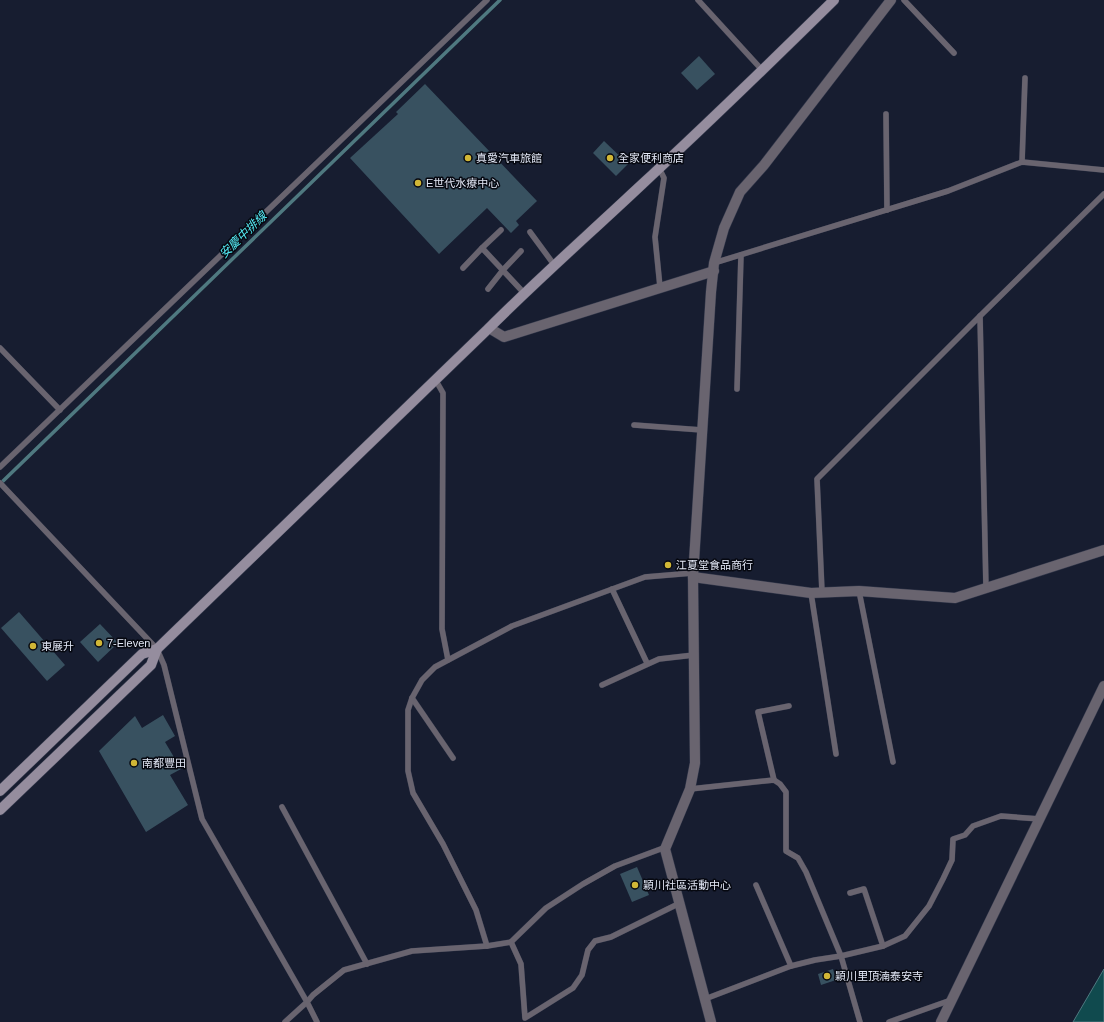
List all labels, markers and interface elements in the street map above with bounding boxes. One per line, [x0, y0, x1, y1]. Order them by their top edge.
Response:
place label: 真愛汽車旅館 [476, 152, 542, 164]
place label: 全家便利商店 [618, 152, 684, 164]
marker: 真愛汽車旅館 [463, 153, 473, 163]
marker: 全家便利商店 [605, 153, 615, 163]
place label: E世代水療中心 [426, 177, 499, 189]
marker: E世代水療中心 [413, 178, 423, 188]
water label: 安慶中排線 [217, 208, 271, 261]
place label: 江夏堂食品商行 [676, 559, 753, 571]
marker: 江夏堂食品商行 [663, 560, 673, 570]
place label: 7-Eleven [107, 637, 150, 649]
marker: 7-Eleven [94, 638, 104, 648]
place label: 東展升 [41, 640, 74, 652]
marker: 東展升 [28, 641, 38, 651]
place label: 南都豐田 [142, 757, 186, 769]
marker: 南都豐田 [129, 758, 139, 768]
place label: 穎川社區活動中心 [643, 879, 731, 891]
marker: 穎川社區活動中心 [630, 880, 640, 890]
place label: 穎川里頂湳泰安寺 [835, 970, 923, 982]
marker: 穎川里頂湳泰安寺 [822, 971, 832, 981]

